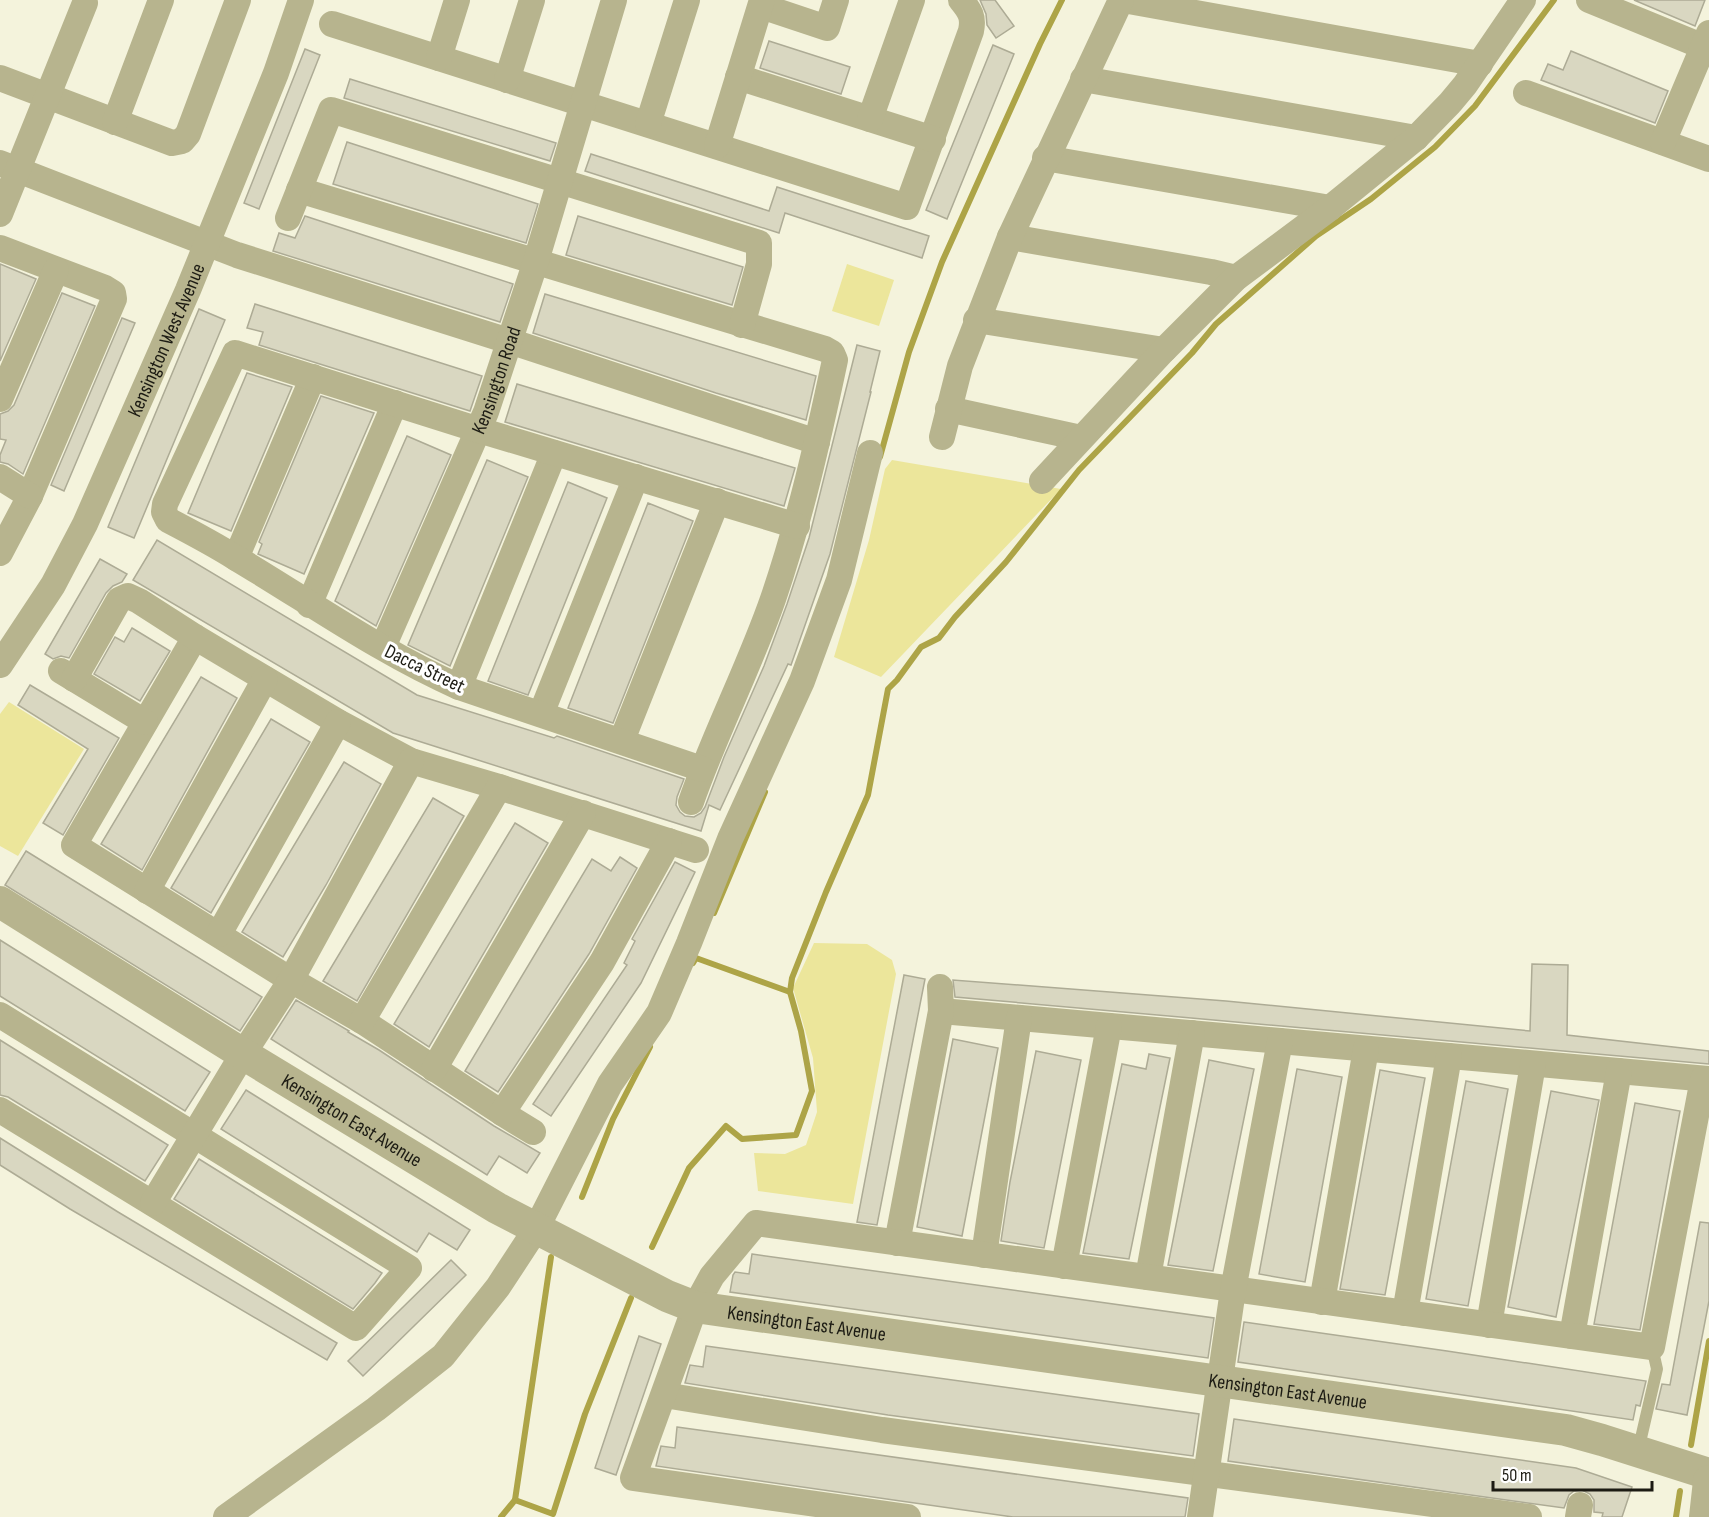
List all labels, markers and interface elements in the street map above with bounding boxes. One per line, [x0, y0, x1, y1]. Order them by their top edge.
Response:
street label: Kensington West Avenue [123, 260, 211, 421]
street label: Kensington Road [467, 324, 526, 438]
street label: Dacca Street [381, 639, 469, 699]
street label: Kensington East Avenue [277, 1069, 426, 1173]
street label: Kensington East Avenue [726, 1301, 887, 1347]
street label: Kensington East Avenue [1207, 1369, 1369, 1415]
scale bar [1493, 1454, 1652, 1492]
text: 50 m [1502, 1465, 1532, 1486]

